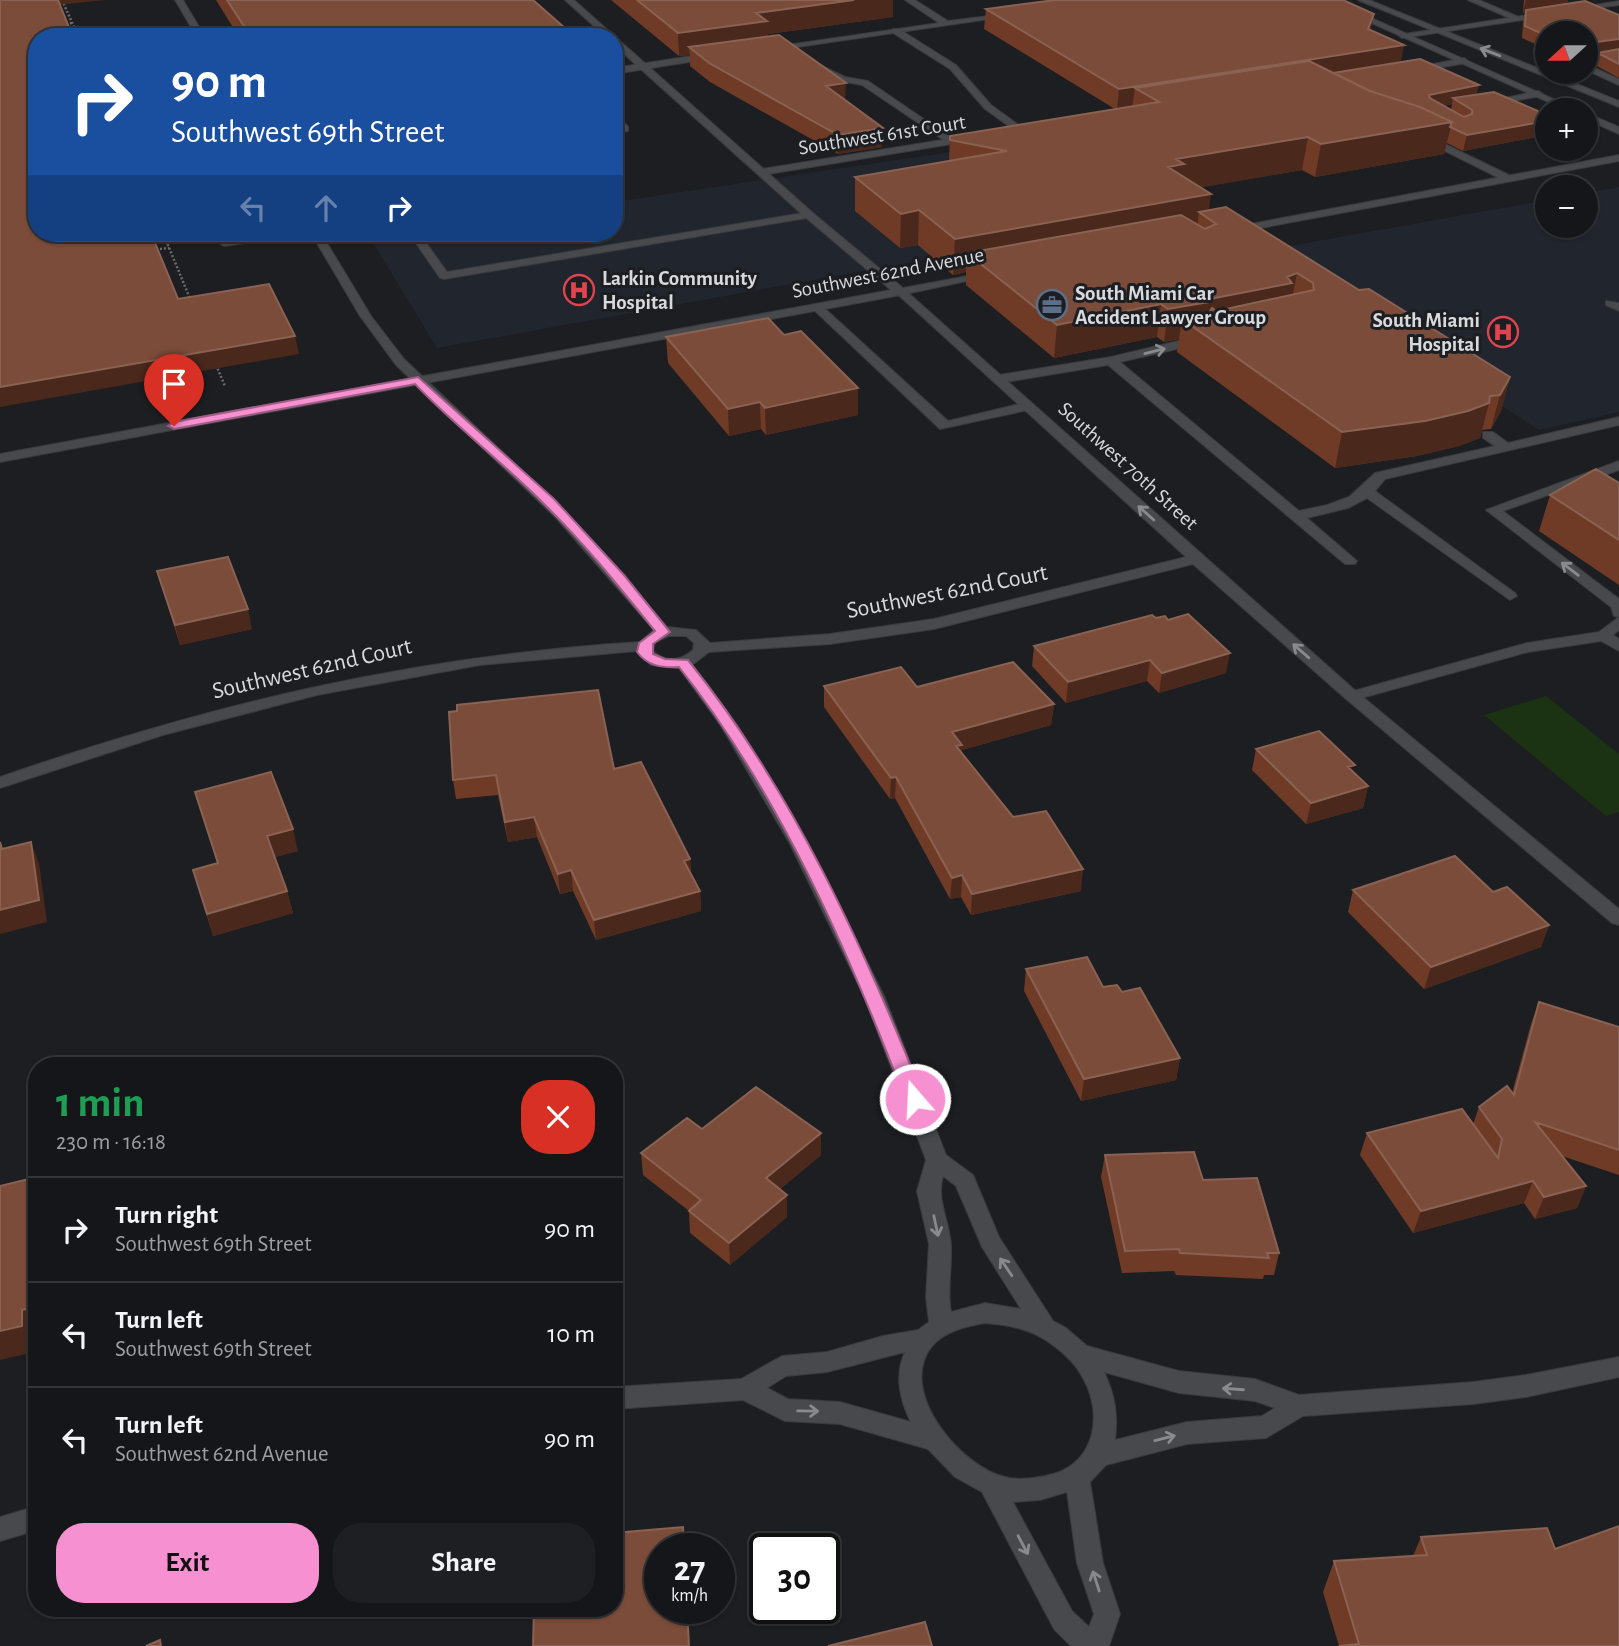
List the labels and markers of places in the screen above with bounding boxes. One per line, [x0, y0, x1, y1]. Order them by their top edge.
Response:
place label: Larkin Community Hospital [602, 268, 757, 313]
hospital icon: Larkin Community Hospital [562, 273, 596, 307]
place label: South Miami Car Accident Lawyer Group [1075, 283, 1266, 328]
office icon: South Miami Car Accident Lawyer Group [1035, 288, 1069, 322]
place label: South Miami Hospital [1372, 310, 1480, 355]
hospital icon: South Miami Hospital [1486, 315, 1520, 349]
pin [144, 354, 204, 426]

